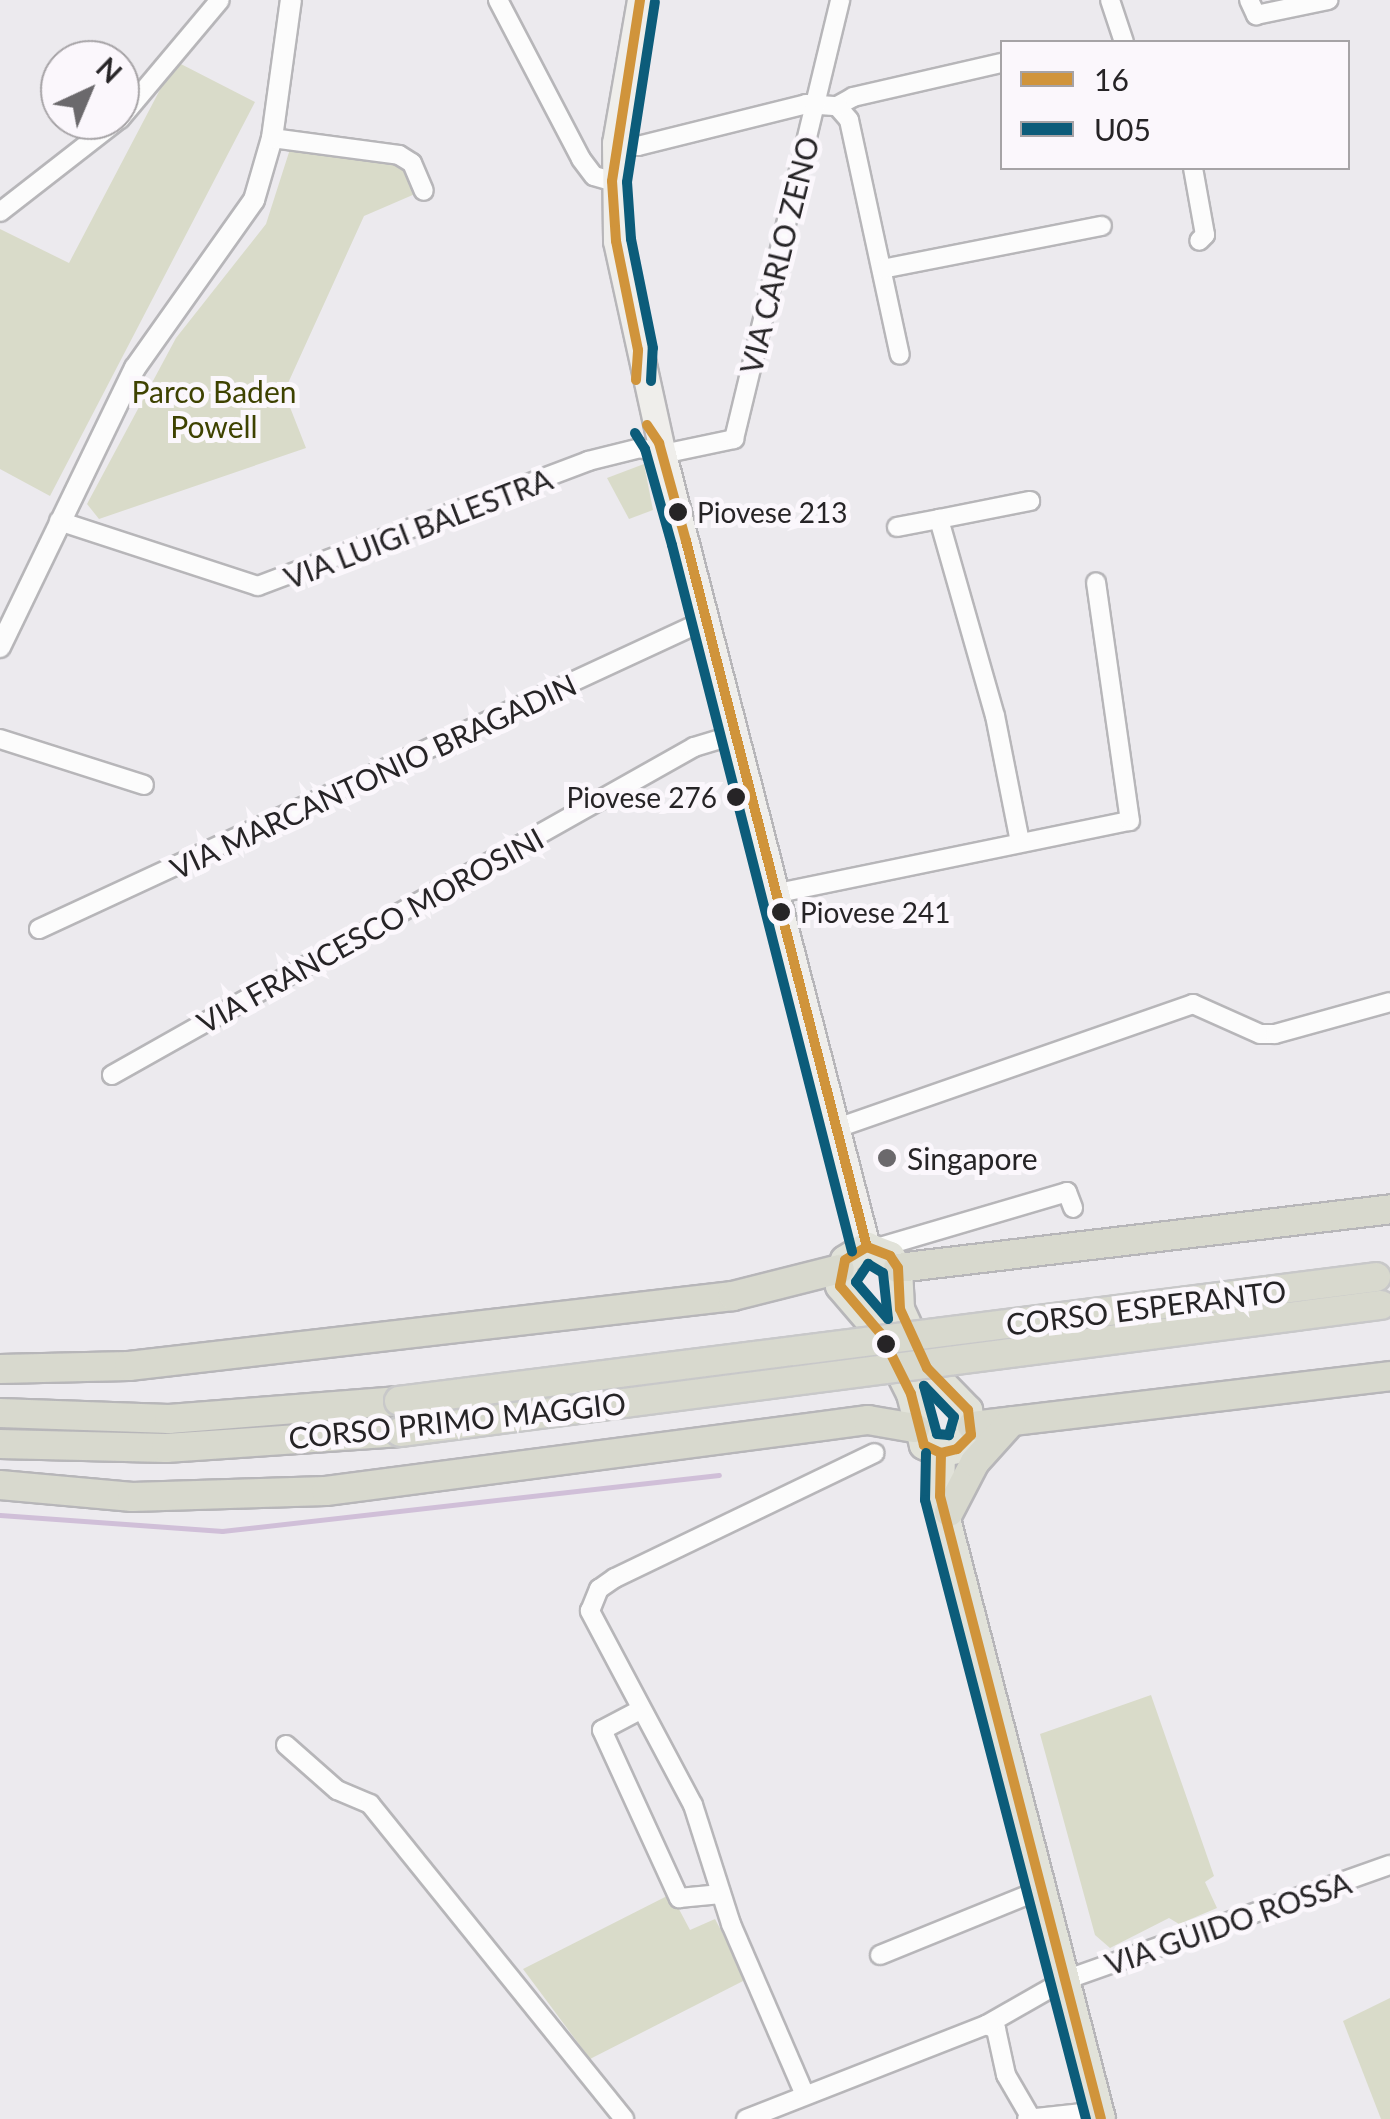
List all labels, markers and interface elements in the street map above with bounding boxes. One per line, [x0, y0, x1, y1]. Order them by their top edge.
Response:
north arrow [40, 40, 140, 140]
legend [1000, 40, 1350, 170]
text: N [90, 50, 129, 90]
text: 16 [1094, 61, 1129, 97]
text: U05 [1094, 111, 1151, 147]
street label: VIA CARLO ZENO [732, 132, 826, 378]
park label: Parco Baden Powell [132, 373, 296, 444]
street label: VIA LUIGI BALESTRA [279, 460, 557, 596]
place label: Piovese 213 [697, 495, 848, 529]
marker: Piovese 213 [668, 502, 688, 522]
street label: VIA MARCANTONIO BRAGADIN [164, 666, 582, 886]
place label: Piovese 276 [566, 780, 717, 814]
marker: Piovese 276 [726, 787, 746, 807]
street label: VIA FRANCESCO MOROSINI [190, 819, 550, 1041]
place label: Piovese 241 [800, 895, 951, 929]
marker: Piovese 241 [771, 902, 791, 922]
place label: Singapore [907, 1140, 1038, 1176]
marker: Singapore [876, 1147, 898, 1169]
street label: CORSO ESPERANTO [1004, 1272, 1288, 1342]
unlabelled marker [876, 1334, 896, 1354]
street label: CORSO PRIMO MAGGIO [287, 1384, 627, 1456]
street label: VIA GUIDO ROSSA [1100, 1864, 1356, 1982]

